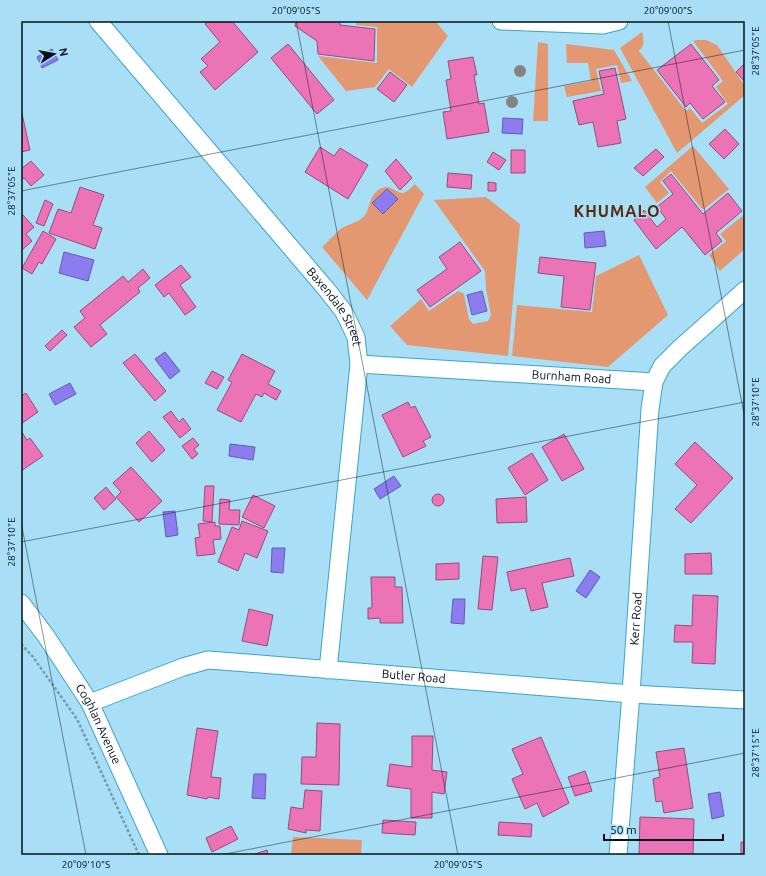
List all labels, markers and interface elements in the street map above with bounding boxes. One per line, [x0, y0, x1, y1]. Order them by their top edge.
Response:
text: 20°09'05"S [272, 5, 320, 16]
text: 20°09'00"S [644, 5, 692, 16]
text: 28°37'05"E [750, 26, 761, 76]
north arrow [34, 34, 74, 74]
text: N [57, 47, 70, 57]
text: 28°37'05"E [6, 166, 17, 216]
district label: KHUMALO [574, 202, 660, 220]
street label: Baxendale Street [305, 265, 364, 347]
street label: Burnham Road [531, 368, 612, 385]
text: 28°37'10"E [750, 377, 761, 427]
text: 28°37'10"E [6, 517, 17, 567]
street label: Kerr Road [627, 592, 644, 646]
street label: Butler Road [381, 667, 446, 685]
street label: Coghlan Avenue [73, 681, 124, 766]
text: 28°37'15"E [750, 728, 761, 778]
scale bar [604, 816, 723, 842]
text: 50 m [610, 823, 637, 836]
text: 20°09'10"S [62, 859, 110, 870]
text: 20°09'05"S [434, 859, 482, 870]

